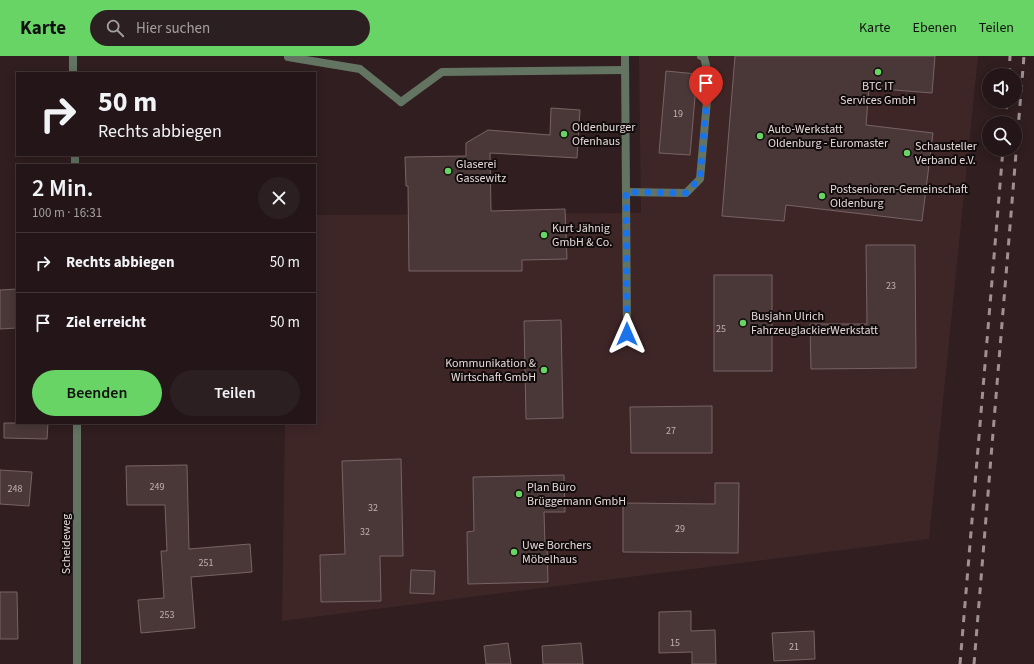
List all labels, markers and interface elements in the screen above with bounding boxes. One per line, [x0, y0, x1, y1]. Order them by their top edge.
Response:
search box [90, 10, 370, 46]
text: Karte [20, 15, 66, 42]
icon: search [104, 17, 126, 39]
text: Hier suchen [136, 18, 210, 39]
text: Karte [859, 18, 891, 38]
text: Ebenen [913, 18, 957, 38]
text: Teilen [979, 18, 1014, 38]
pin [689, 66, 723, 107]
marker: BTC IT Services GmbH [873, 67, 883, 77]
map controls [982, 68, 1022, 156]
button: sound [982, 68, 1022, 108]
icon: arrive [695, 72, 717, 94]
place label: BTC IT Services GmbH [840, 78, 916, 109]
text: 50 m [98, 82, 157, 122]
icon: right [32, 88, 84, 140]
house number: 19 [673, 107, 683, 121]
button: search [982, 116, 1022, 156]
text: Rechts abbiegen [98, 119, 222, 144]
place label: Oldenburger Ofenhaus [572, 119, 636, 150]
place label: Auto-Werkstatt Oldenburg - Euromaster [768, 121, 889, 152]
marker: Oldenburger Ofenhaus [559, 129, 569, 139]
marker: Auto-Werkstatt Oldenburg - Euromaster [755, 131, 765, 141]
place label: Schausteller Verband e.V. [915, 138, 978, 169]
marker: Schausteller Verband e.V. [902, 148, 912, 158]
place label: Glaserei Gassewitz [456, 156, 506, 187]
marker: Glaserei Gassewitz [443, 166, 453, 176]
text: 2 Min. [32, 171, 93, 206]
button: close [258, 177, 300, 219]
place label: Postsenioren-Gemeinschaft Oldenburg [830, 181, 968, 212]
marker: Postsenioren-Gemeinschaft Oldenburg [817, 191, 827, 201]
text: 100 m · 16:31 [32, 204, 102, 222]
place label: Kurt Jähnig GmbH & Co. [552, 220, 612, 251]
marker: Kurt Jähnig GmbH & Co. [539, 230, 549, 240]
icon: right [32, 252, 54, 274]
text: Rechts abbiegen [66, 252, 175, 273]
text: 50 m [270, 252, 300, 273]
house number: 23 [886, 279, 896, 293]
place label: Busjahn Ulrich FahrzeuglackierWerkstatt [751, 308, 878, 339]
icon: arrive [32, 312, 54, 334]
text: Ziel erreicht [66, 312, 146, 333]
text: 50 m [270, 312, 300, 333]
position arrow [606, 313, 648, 355]
marker: Busjahn Ulrich FahrzeuglackierWerkstatt [738, 318, 748, 328]
house number: 25 [716, 322, 726, 336]
place label: Kommunikation & Wirtschaft GmbH [445, 355, 537, 386]
marker: Kommunikation & Wirtschaft GmbH [539, 365, 549, 375]
button: Beenden [32, 370, 162, 416]
button: Teilen [170, 370, 300, 416]
house number: 27 [666, 424, 676, 438]
place label: Plan Büro Brüggemann GmbH [527, 479, 626, 510]
house number: 249 [150, 480, 164, 494]
house number: 248 [8, 482, 22, 496]
marker: Plan Büro Brüggemann GmbH [514, 489, 524, 499]
house number: 32 [368, 501, 378, 515]
street label: Scheideweg [58, 514, 75, 574]
house number: 29 [675, 522, 685, 536]
house number: 32 [360, 525, 370, 539]
place label: Uwe Borchers Möbelhaus [522, 537, 591, 568]
marker: Uwe Borchers Möbelhaus [509, 547, 519, 557]
house number: 251 [199, 556, 213, 570]
house number: 253 [160, 608, 174, 622]
house number: 15 [670, 636, 680, 650]
house number: 21 [789, 640, 799, 654]

